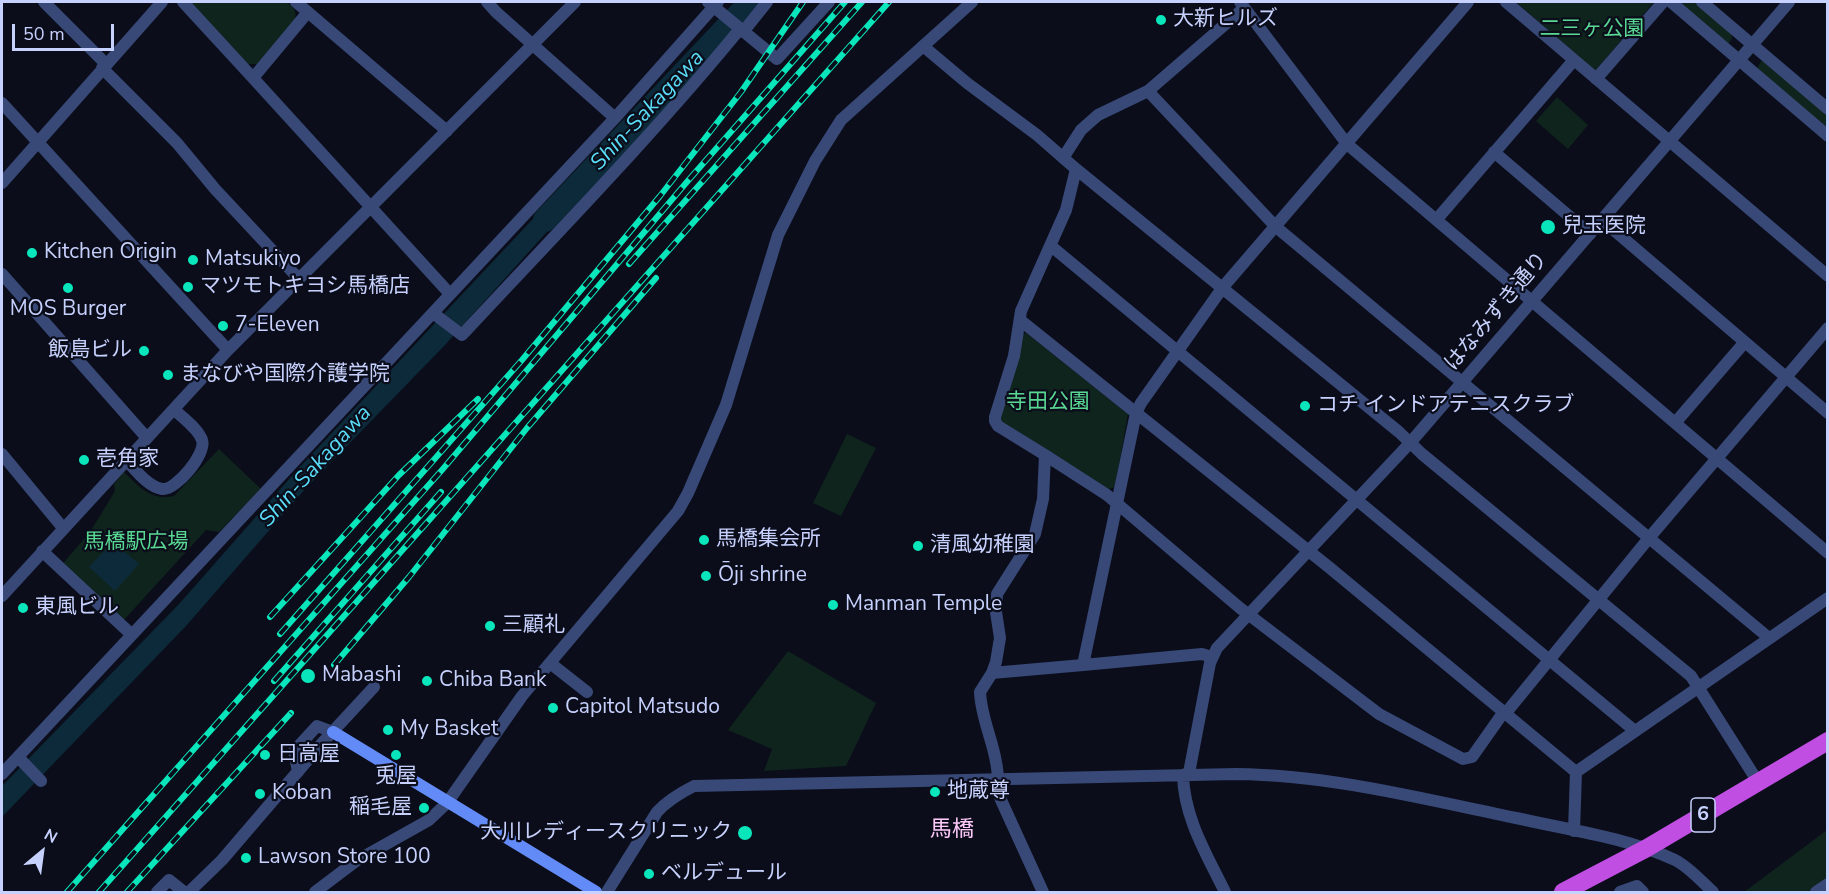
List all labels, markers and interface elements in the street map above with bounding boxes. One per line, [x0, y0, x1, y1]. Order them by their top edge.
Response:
place label: 大新ヒルズ [1173, 7, 1278, 33]
scale bar [15, 12, 117, 50]
marker: 大新ヒルズ [1154, 13, 1168, 27]
park label: 二三ヶ公園 [1540, 17, 1644, 43]
text: 50 m [23, 22, 65, 46]
water label: Shin-Sakagawa [586, 45, 710, 177]
place label: 兒玉医院 [1562, 214, 1646, 240]
marker: 兒玉医院 [1539, 218, 1557, 236]
place label: Kitchen Origin [44, 240, 177, 266]
marker: Kitchen Origin [25, 246, 39, 260]
place label: Matsukiyo [205, 247, 301, 273]
street label: はなみずき通り [1440, 248, 1554, 376]
marker: Matsukiyo [186, 253, 200, 267]
place label: マツモトキヨシ馬橋店 [200, 274, 410, 300]
marker: マツモトキヨシ馬橋店 [181, 280, 195, 294]
marker: MOS Burger [61, 281, 75, 295]
place label: MOS Burger [10, 297, 126, 323]
place label: 7-Eleven [235, 313, 320, 339]
marker: 7-Eleven [216, 319, 230, 333]
place label: 飯島ビル [48, 338, 132, 364]
marker: 飯島ビル [137, 344, 151, 358]
place label: まなびや国際介護学院 [180, 362, 390, 388]
marker: まなびや国際介護学院 [161, 368, 175, 382]
park label: 寺田公園 [1006, 390, 1090, 416]
place label: コチ インドアテニスクラブ [1317, 393, 1574, 419]
marker: コチ インドアテニスクラブ [1298, 399, 1312, 413]
water label: Shin-Sakagawa [254, 401, 378, 533]
place label: 壱角家 [96, 447, 159, 473]
marker: 壱角家 [77, 453, 91, 467]
place label: 馬橋集会所 [716, 527, 821, 553]
park label: 馬橋駅広場 [84, 530, 188, 556]
marker: 馬橋集会所 [697, 533, 711, 547]
place label: 清風幼稚園 [930, 533, 1035, 559]
marker: 清風幼稚園 [911, 539, 925, 553]
place label: Ōji shrine [718, 563, 807, 589]
marker: Ōji shrine [699, 569, 713, 583]
place label: Manman Temple [845, 592, 1002, 618]
place label: 東風ビル [35, 595, 119, 621]
marker: Manman Temple [826, 598, 840, 612]
marker: 東風ビル [16, 601, 30, 615]
place label: 三顧礼 [502, 613, 565, 639]
marker: 三顧礼 [483, 619, 497, 633]
place label: Mabashi [322, 663, 401, 689]
marker: Mabashi [299, 667, 317, 685]
place label: Chiba Bank [439, 668, 546, 694]
marker: Chiba Bank [420, 674, 434, 688]
place label: Capitol Matsudo [565, 695, 720, 721]
marker: Capitol Matsudo [546, 701, 560, 715]
place label: My Basket [400, 717, 498, 743]
marker: My Basket [381, 723, 395, 737]
place label: 日高屋 [277, 742, 340, 768]
marker: 日高屋 [258, 748, 272, 762]
marker: 兎屋 [389, 748, 403, 762]
place label: 兎屋 [375, 764, 417, 790]
place label: 地蔵尊 [947, 779, 1010, 805]
place label: Koban [272, 781, 332, 807]
marker: 地蔵尊 [928, 785, 942, 799]
marker: Koban [253, 787, 267, 801]
place label: 稲毛屋 [349, 795, 412, 821]
road number: 6 [1691, 798, 1715, 832]
marker: 稲毛屋 [417, 801, 431, 815]
district label: 馬橋 [930, 818, 974, 844]
place label: 大川レディースクリニック [480, 820, 732, 846]
north arrow [12, 822, 72, 882]
text: N [40, 824, 61, 849]
marker: 大川レディースクリニック [736, 824, 754, 842]
place label: Lawson Store 100 [258, 845, 431, 871]
marker: Lawson Store 100 [239, 851, 253, 865]
place label: ベルデュール [661, 861, 787, 887]
marker: ベルデュール [642, 867, 656, 881]

